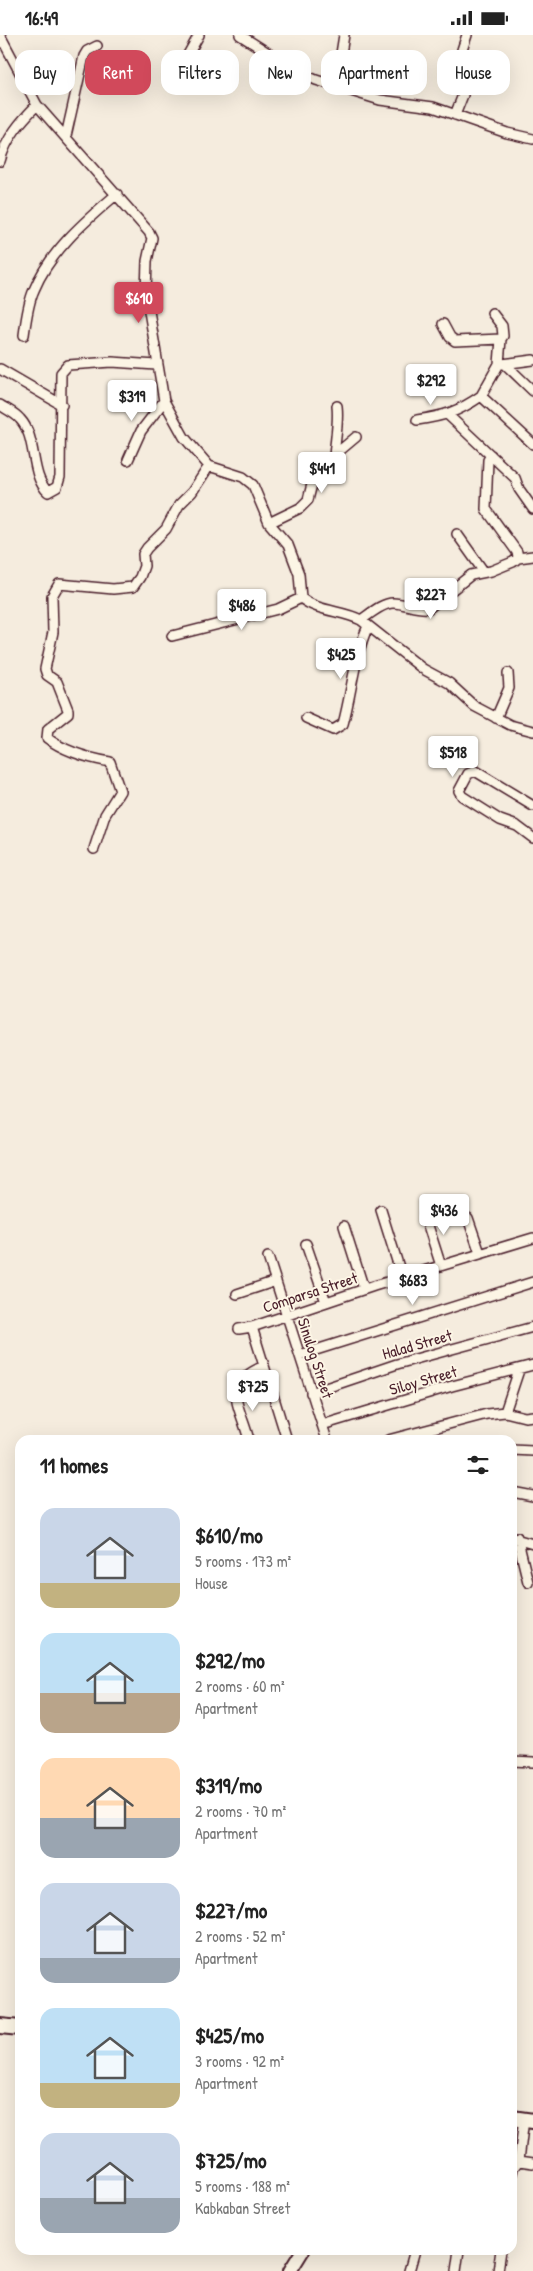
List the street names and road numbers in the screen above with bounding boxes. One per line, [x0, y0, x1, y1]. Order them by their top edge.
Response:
street label: Comparsa Street [260, 1266, 361, 1318]
street label: Sinulog Street [293, 1315, 339, 1401]
street label: Halad Street [380, 1323, 455, 1364]
street label: Siloy Street [387, 1360, 460, 1400]

